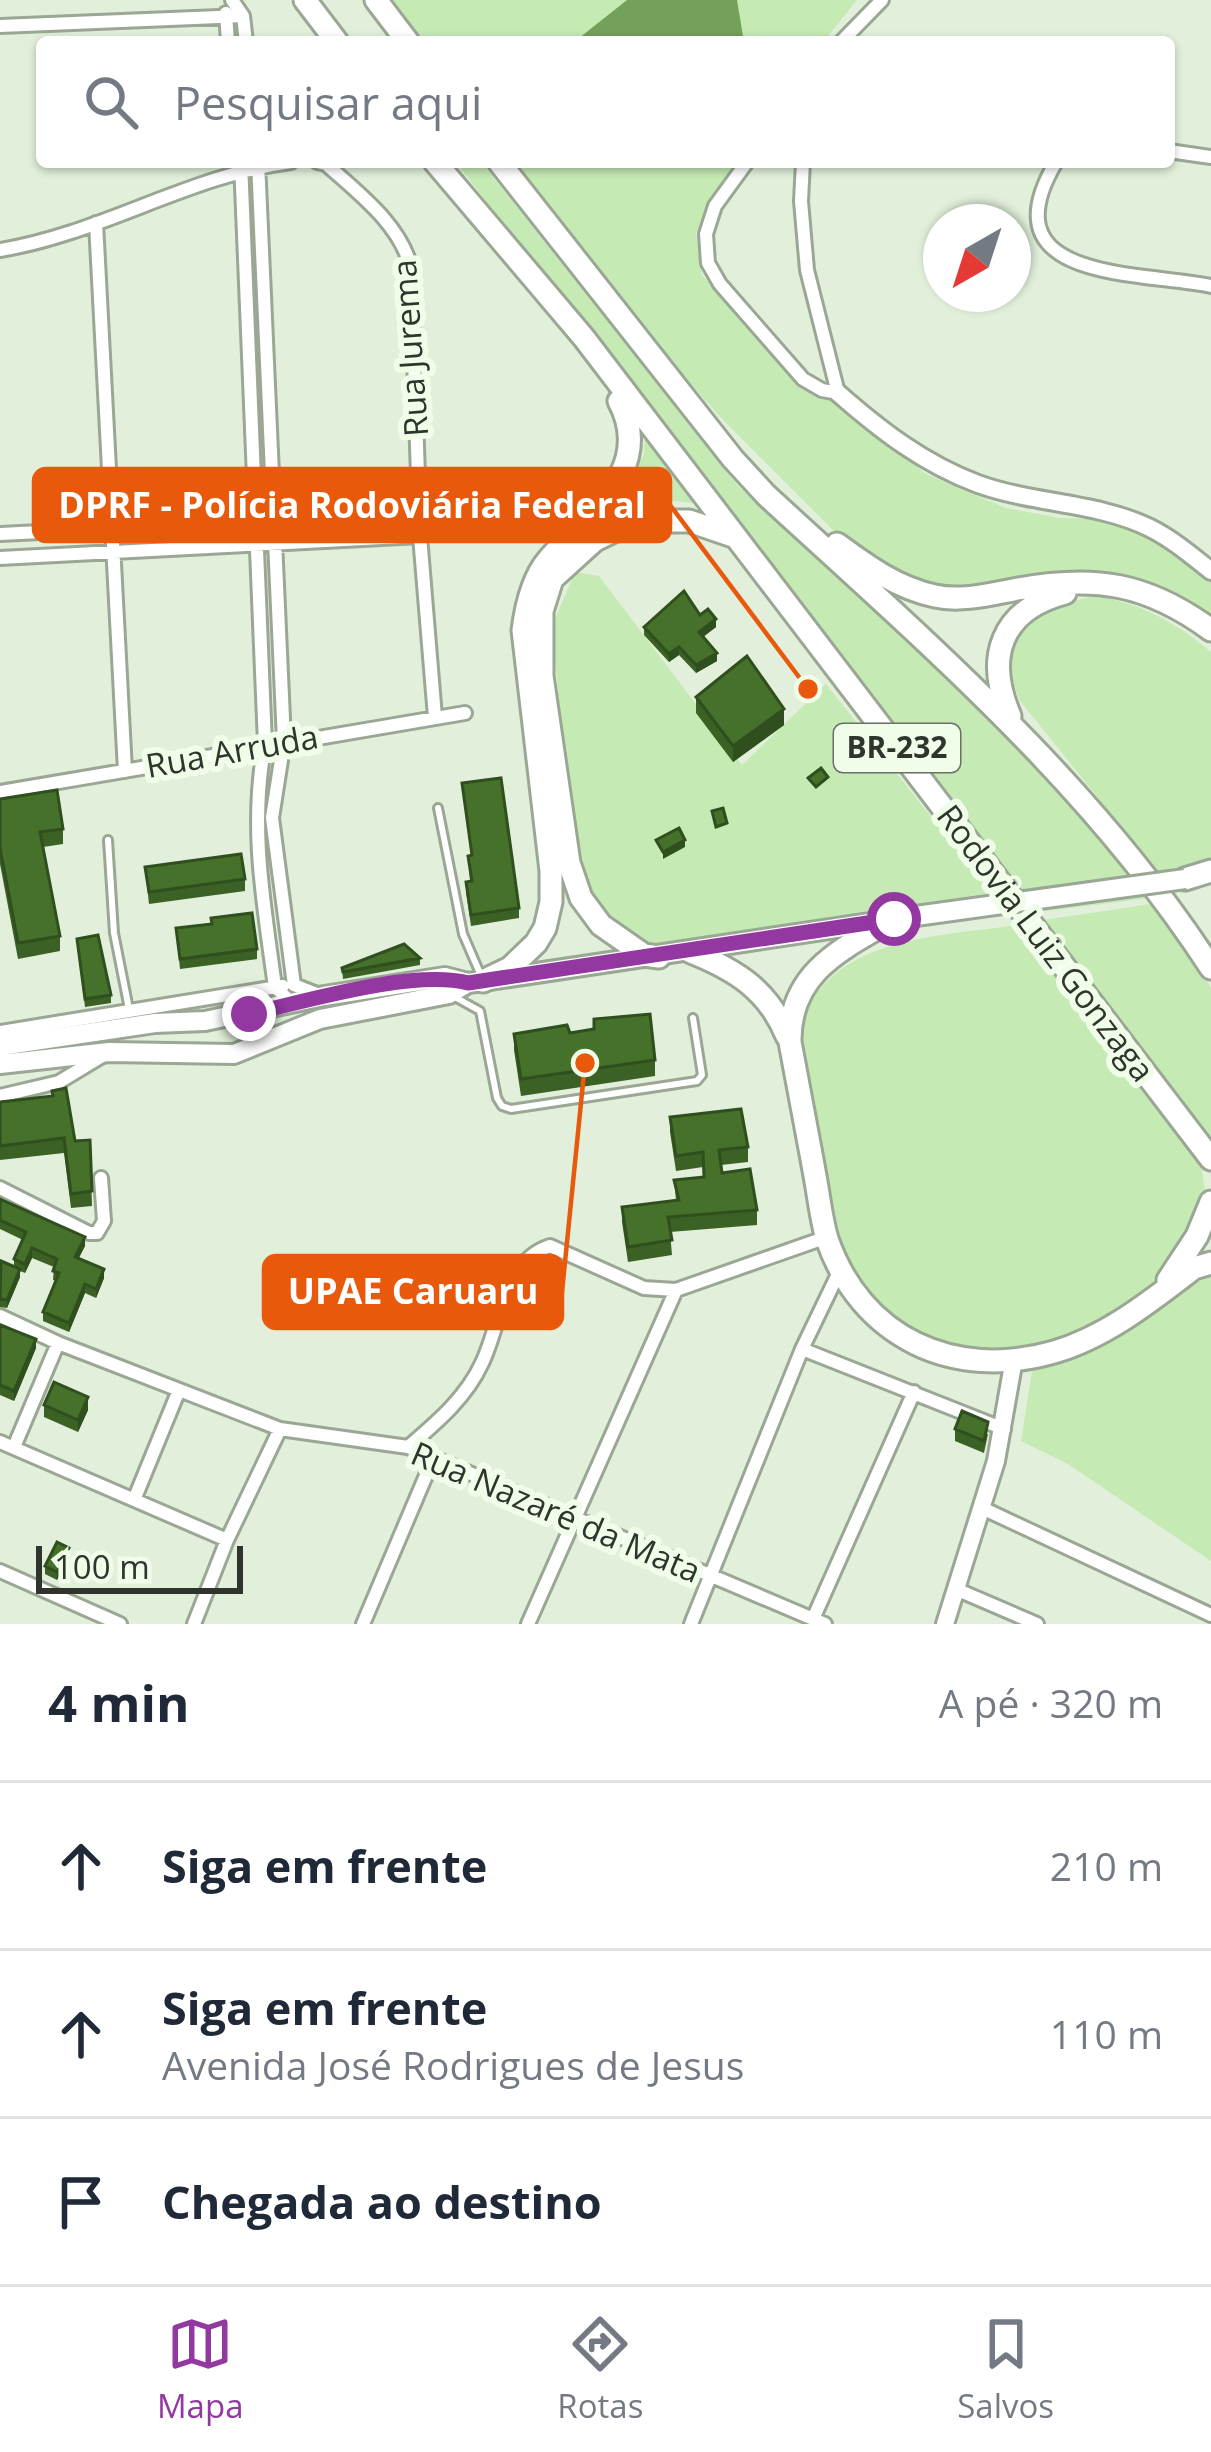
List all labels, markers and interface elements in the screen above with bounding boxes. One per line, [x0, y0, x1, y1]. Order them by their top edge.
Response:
search box [36, 36, 1175, 168]
icon: search [78, 69, 144, 135]
text: Pesquisar aqui [174, 72, 482, 133]
north arrow [923, 204, 1031, 312]
street label: Rua Jurema [381, 258, 438, 438]
callout: DPRF - Polícia Rodoviária Federal [34, 469, 670, 541]
text: DPRF - Polícia Rodoviária Federal [58, 480, 646, 529]
street label: Rua Arruda [142, 713, 322, 788]
road number: BR-232 [834, 724, 960, 772]
street label: Rodovia Luiz Gonzaga [927, 795, 1165, 1090]
route start [867, 892, 921, 946]
route end [222, 987, 276, 1041]
callout: UPAE Caruaru [264, 1256, 562, 1328]
text: UPAE Caruaru [288, 1266, 538, 1315]
street label: Rua Nazaré da Mata [405, 1430, 708, 1593]
scale bar [36, 1540, 243, 1593]
text: 100 m [54, 1544, 150, 1589]
text: 4 min [48, 1667, 190, 1737]
text: A pé · 320 m [939, 1676, 1163, 1729]
icon: ahead [48, 1833, 114, 1899]
text: Siga em frente [162, 1835, 487, 1896]
text: 210 m [1050, 1839, 1163, 1892]
text: Siga em frente [162, 1977, 487, 2038]
icon: ahead [48, 2001, 114, 2067]
text: 110 m [1050, 2007, 1163, 2060]
text: Avenida José Rodrigues de Jesus [162, 2038, 744, 2091]
icon: arrive [48, 2169, 114, 2235]
text: Chegada ao destino [162, 2171, 602, 2232]
tab: Mapa [157, 2311, 243, 2428]
tab: Rotas [557, 2311, 643, 2428]
tab: Salvos [957, 2311, 1054, 2428]

